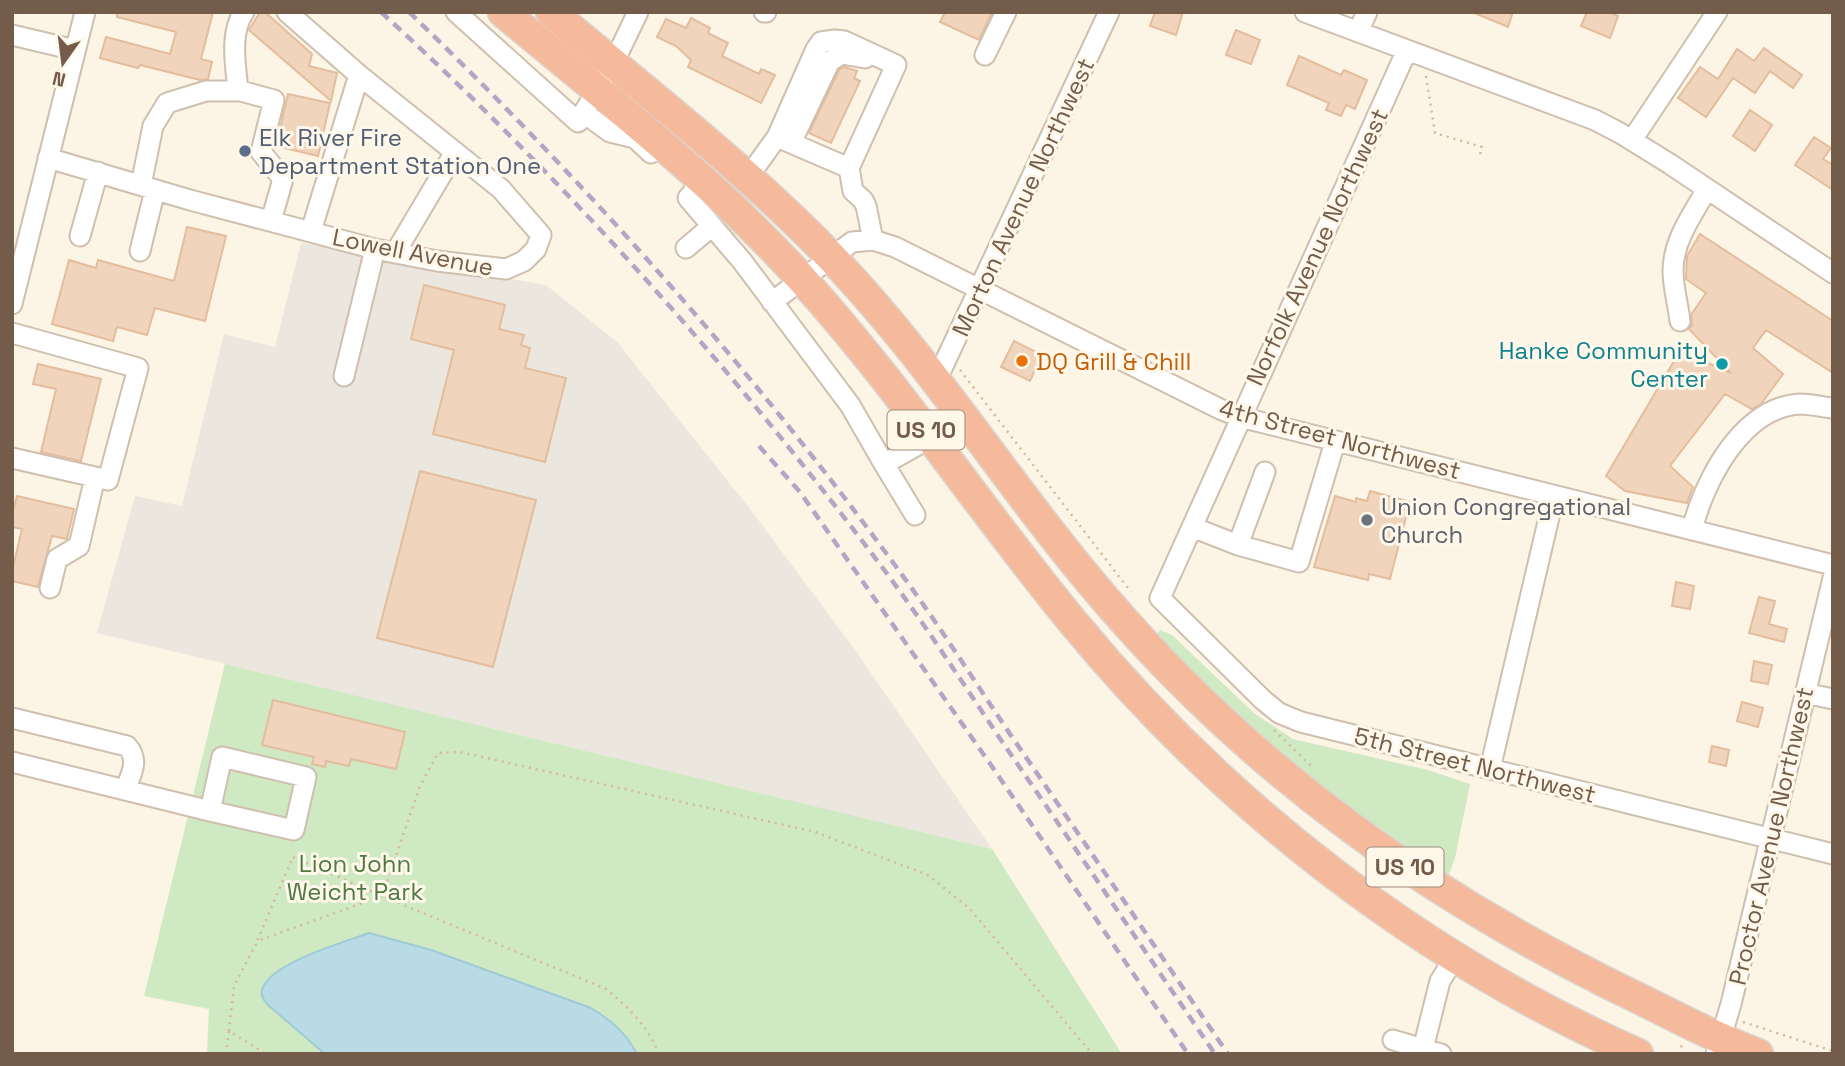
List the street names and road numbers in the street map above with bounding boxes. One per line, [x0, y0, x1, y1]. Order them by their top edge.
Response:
street label: Morton Avenue Northwest [945, 53, 1101, 341]
street label: Norfolk Avenue Northwest [1239, 103, 1395, 391]
street label: Lowell Avenue [330, 221, 496, 283]
street label: 4th Street Northwest [1216, 392, 1464, 486]
road number: US 10 [888, 410, 964, 450]
street label: Proctor Avenue Northwest [1722, 684, 1820, 988]
street label: 5th Street Northwest [1351, 720, 1599, 810]
road number: US 10 [1366, 848, 1444, 887]

